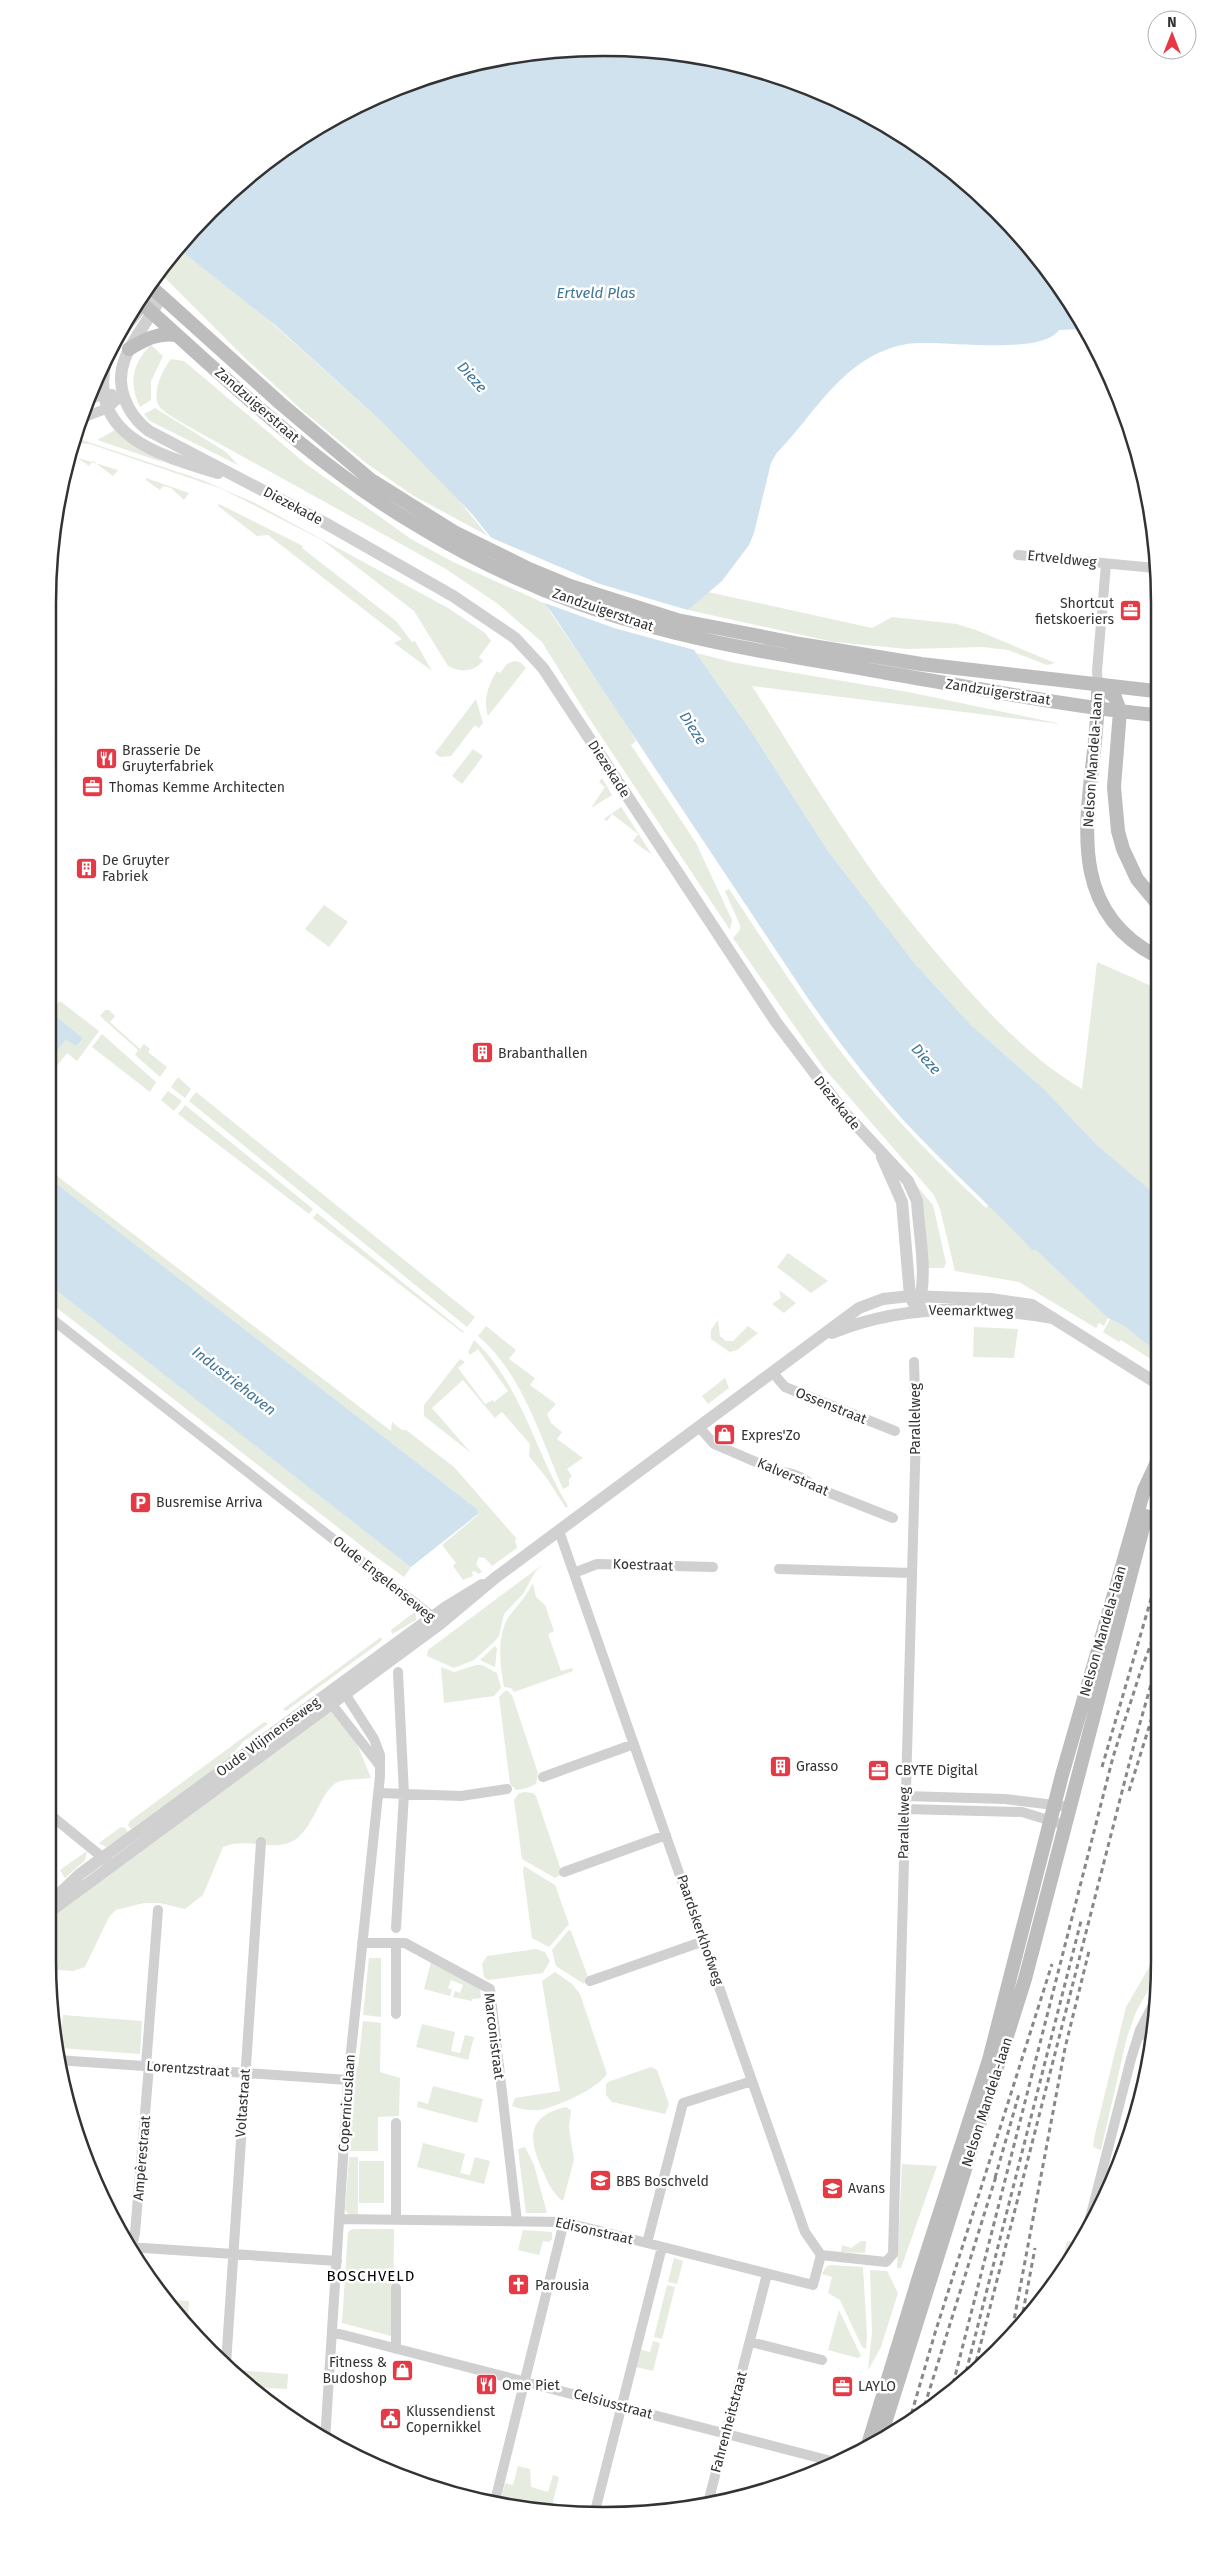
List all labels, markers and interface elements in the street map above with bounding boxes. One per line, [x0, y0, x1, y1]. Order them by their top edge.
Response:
north arrow [1147, 10, 1197, 60]
text: N [1167, 14, 1177, 31]
water label: Ertveld Plas [557, 284, 636, 302]
water label: Dieze [453, 358, 491, 396]
street label: Zandzuigerstraat [211, 364, 303, 447]
street label: Diezekade [260, 483, 326, 529]
street label: Ertveldweg [1027, 547, 1098, 571]
street label: Zandzuigerstraat [550, 585, 657, 636]
place label: Shortcut fietskoeriers [1035, 595, 1115, 628]
office icon: Shortcut fietskoeriers [1118, 599, 1142, 623]
street label: Zandzuigerstraat [944, 675, 1053, 709]
street label: Nelson Mandela-laan [1080, 692, 1106, 828]
water label: Dieze [676, 708, 710, 748]
street label: Diezekade [584, 737, 634, 801]
place label: Brasserie De Gruyterfabriek [122, 742, 214, 775]
restaurant icon: Brasserie De Gruyterfabriek [94, 746, 118, 770]
office icon: Thomas Kemme Architecten [81, 775, 105, 799]
place label: Thomas Kemme Architecten [109, 779, 285, 796]
place label: De Gruyter Fabriek [102, 852, 170, 885]
building icon: De Gruyter Fabriek [74, 856, 98, 880]
water label: Dieze [907, 1040, 945, 1078]
building icon: Brabanthallen [470, 1041, 494, 1065]
place label: Brabanthallen [498, 1045, 588, 1062]
street label: Diezekade [810, 1072, 864, 1134]
street label: Veemarktweg [928, 1302, 1014, 1320]
water label: Industriehaven [189, 1343, 279, 1419]
street label: Parallelweg [907, 1382, 924, 1455]
street label: Ossenstraat [793, 1384, 870, 1428]
shop icon: Expres'Zo [713, 1423, 737, 1447]
place label: Expres'Zo [741, 1427, 801, 1444]
street label: Kalverstraat [755, 1454, 832, 1500]
parking icon: Busremise Arriva [128, 1490, 152, 1514]
place label: Busremise Arriva [156, 1494, 263, 1511]
street label: Oude Engelenseweg [329, 1533, 439, 1626]
street label: Koestraat [612, 1555, 675, 1575]
street label: Nelson Mandela-laan [1076, 1564, 1130, 1698]
street label: Oude Vlijmenseweg [213, 1693, 324, 1780]
building icon: Grasso [768, 1754, 792, 1778]
place label: Grasso [796, 1758, 838, 1775]
office icon: CBYTE Digital [867, 1758, 891, 1782]
place label: CBYTE Digital [895, 1762, 978, 1779]
street label: Parallelweg [895, 1786, 913, 1859]
street label: Paardskerkhofweg [673, 1873, 727, 1988]
street label: Marconistraat [480, 1992, 508, 2081]
street label: Nelson Mandela-laan [958, 2035, 1016, 2169]
street label: Copernicuslaan [335, 2054, 359, 2152]
street label: Lorentzstraat [146, 2058, 231, 2080]
street label: Voltastraat [232, 2067, 254, 2138]
street label: Ampèrestraat [130, 2114, 154, 2201]
school or university icon: BBS Boschveld [588, 2169, 612, 2193]
place label: BBS Boschveld [616, 2173, 709, 2190]
school or university icon: Avans [820, 2176, 844, 2200]
place label: Avans [848, 2180, 886, 2197]
street label: Edisonstraat [554, 2214, 635, 2248]
district label: BOSCHVELD [327, 2267, 415, 2285]
church icon: Parousia [507, 2273, 531, 2297]
place label: Parousia [535, 2277, 589, 2294]
place label: Fitness & Budoshop [323, 2354, 387, 2387]
shop icon: Fitness & Budoshop [391, 2358, 415, 2382]
street label: Fahrenheitstraat [707, 2369, 751, 2475]
restaurant icon: Ome Piet [474, 2373, 498, 2397]
office icon: LAYLO [830, 2374, 854, 2398]
place label: Ome Piet [502, 2377, 561, 2394]
place label: LAYLO [858, 2378, 896, 2395]
street label: Celsiusstraat [572, 2385, 655, 2423]
place label: Klussendienst Copernikkel [406, 2403, 496, 2436]
public building icon: Klussendienst Copernikkel [378, 2407, 402, 2431]

